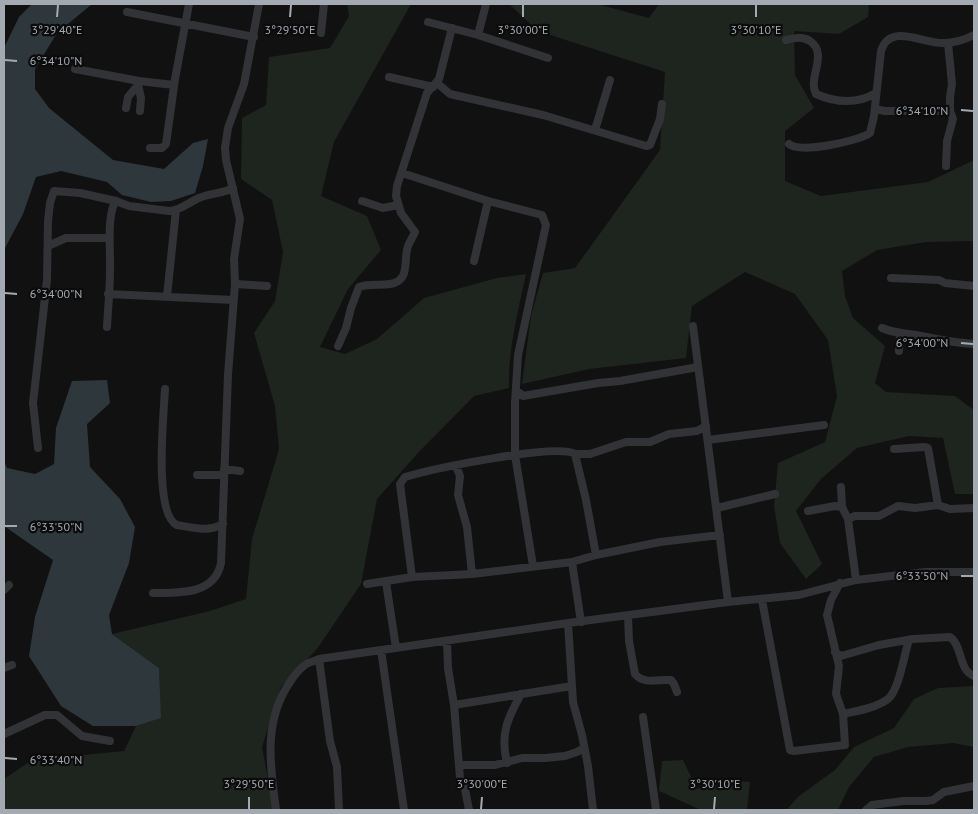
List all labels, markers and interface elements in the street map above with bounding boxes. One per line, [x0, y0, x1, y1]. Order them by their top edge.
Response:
text: 3°29'40"E [32, 22, 82, 37]
text: 3°29'50"E [265, 22, 315, 37]
text: 3°30'00"E [498, 22, 548, 37]
text: 3°30'10"E [731, 22, 781, 37]
text: 6°34'10"N [30, 53, 82, 68]
text: 6°34'10"N [896, 103, 948, 118]
text: 6°34'00"N [30, 286, 82, 301]
text: 6°34'00"N [896, 335, 948, 350]
text: 6°33'50"N [30, 519, 82, 534]
text: 6°33'50"N [896, 568, 948, 583]
text: 6°33'40"N [30, 752, 82, 767]
text: 3°29'50"E [224, 776, 274, 791]
text: 3°30'00"E [457, 776, 507, 791]
text: 3°30'10"E [690, 776, 740, 791]

